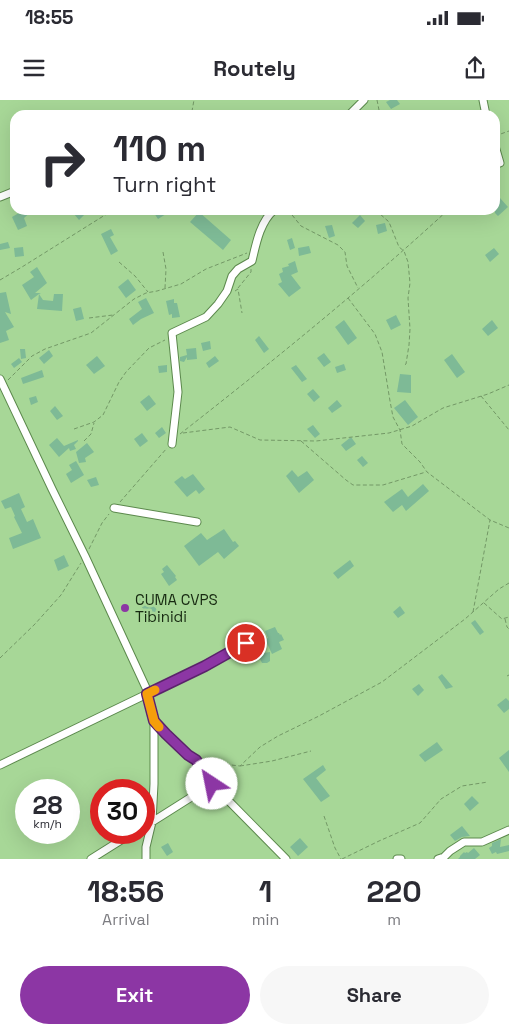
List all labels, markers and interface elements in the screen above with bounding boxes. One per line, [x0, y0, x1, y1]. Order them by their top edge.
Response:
text: 18:55 [25, 5, 73, 30]
icon: menu [20, 54, 48, 82]
text: Routely [213, 54, 296, 82]
icon: share [461, 54, 489, 82]
text: 110 m [113, 127, 206, 171]
icon: right [30, 130, 95, 195]
text: Turn right [113, 170, 216, 198]
place label: CUMA CVPS Tibinidi [135, 590, 218, 626]
marker: CUMA CVPS Tibinidi [119, 602, 131, 614]
pin [225, 622, 267, 664]
icon: arrive [232, 629, 260, 657]
position arrow [185, 757, 237, 809]
speed limit sign: 30 [90, 779, 155, 844]
text: 28 [33, 789, 62, 821]
text: km/h [33, 816, 62, 832]
text: 18:56 [87, 872, 164, 911]
text: 1 [259, 872, 272, 911]
text: 220 [367, 872, 422, 911]
text: Arrival [102, 909, 150, 930]
text: min [252, 909, 279, 930]
text: m [387, 909, 401, 930]
button: Exit [20, 966, 250, 1024]
button: Share [260, 966, 489, 1024]

